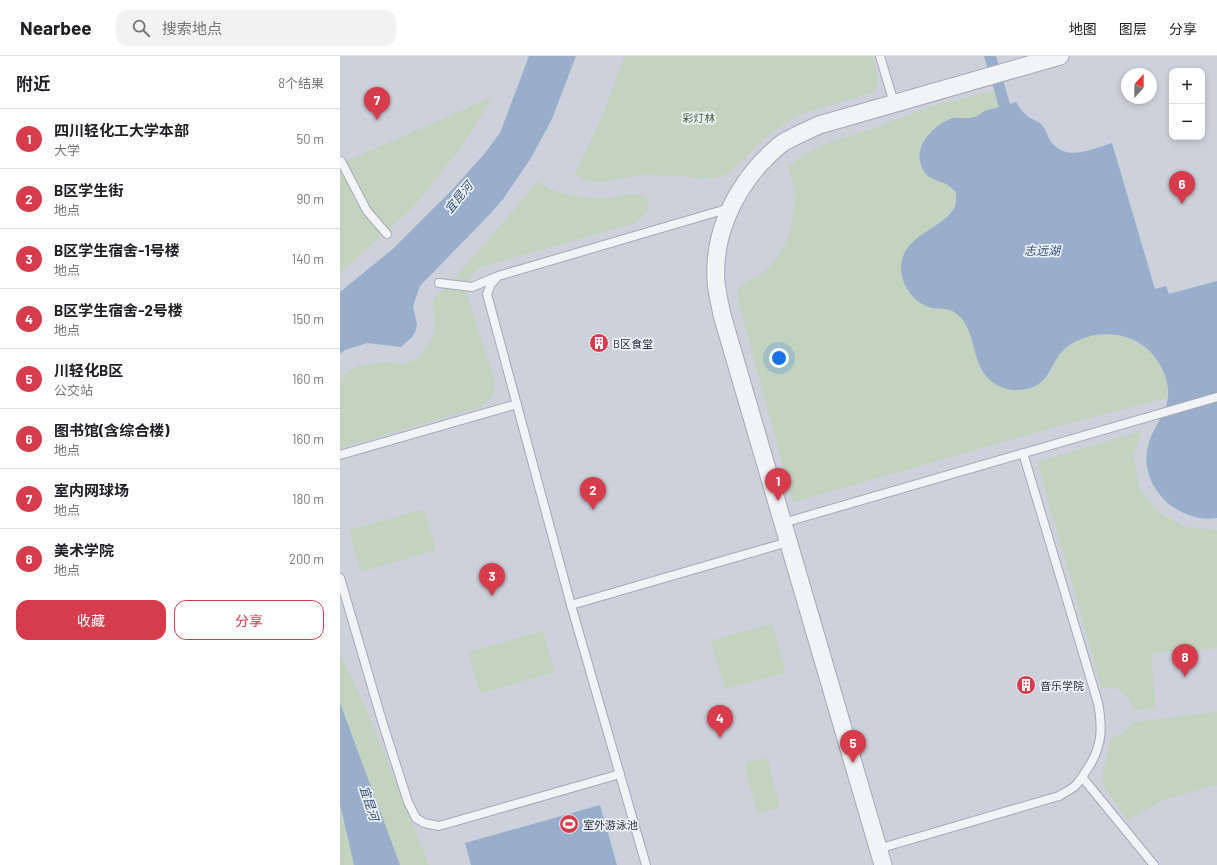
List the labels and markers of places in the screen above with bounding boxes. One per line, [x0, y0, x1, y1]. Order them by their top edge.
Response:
pin: 7 [364, 87, 390, 120]
pin: 6 [1169, 171, 1195, 204]
building icon: B区食堂 [588, 332, 610, 354]
place label: B区食堂 [613, 337, 653, 350]
pin: 1 [765, 468, 791, 501]
pin: 2 [580, 477, 606, 510]
pin: 3 [479, 563, 505, 596]
pin: 8 [1172, 644, 1198, 677]
building icon: 音乐学院 [1015, 674, 1037, 696]
place label: 音乐学院 [1040, 679, 1084, 692]
pin: 4 [707, 705, 733, 738]
pin: 5 [840, 730, 866, 763]
sports icon: 室外游泳池 [558, 813, 580, 835]
place label: 室外游泳池 [583, 818, 638, 831]

